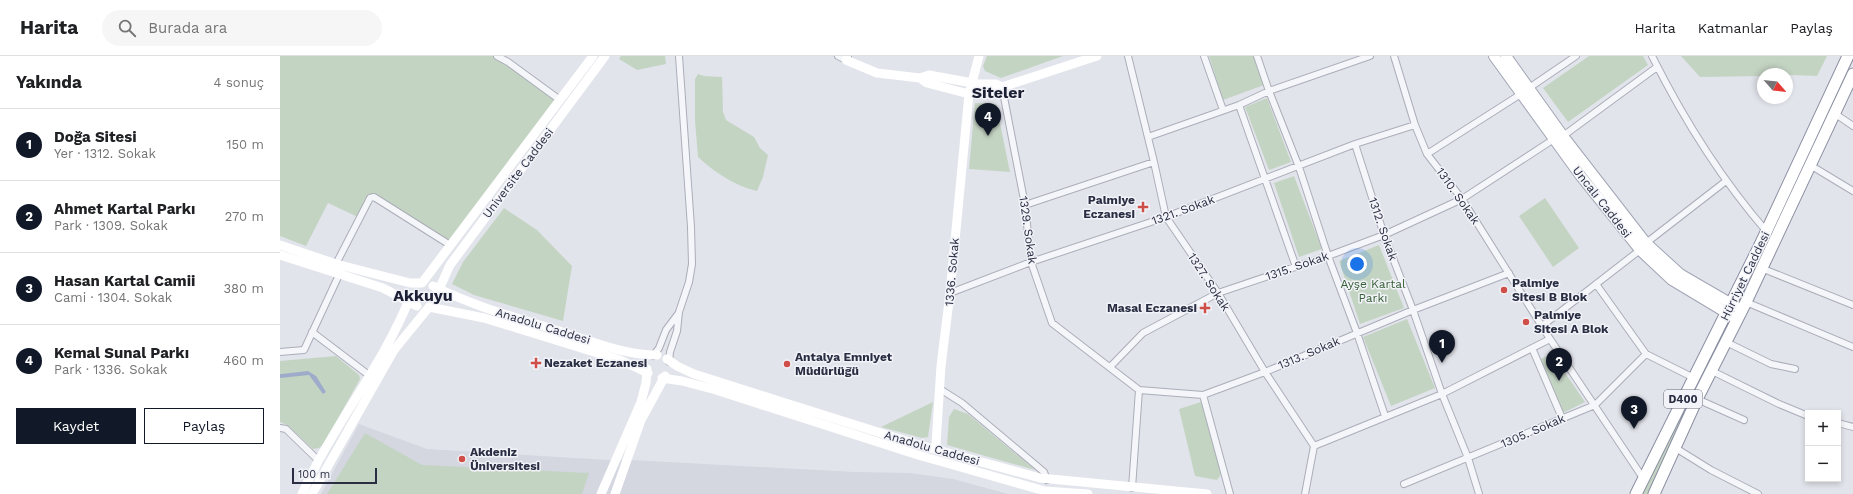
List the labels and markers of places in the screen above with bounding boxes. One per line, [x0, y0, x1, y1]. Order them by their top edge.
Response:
pin: 4 [975, 103, 1001, 136]
place label: Palmiye Eczanesi [1083, 193, 1135, 221]
marker: Palmiye Eczanesi [1138, 202, 1148, 212]
place label: Palmiye Sitesi B Blok [1512, 276, 1588, 304]
marker: Palmiye Sitesi B Blok [1499, 285, 1509, 295]
place label: Masal Eczanesi [1107, 301, 1197, 315]
marker: Masal Eczanesi [1200, 303, 1210, 313]
place label: Palmiye Sitesi A Blok [1534, 308, 1609, 336]
marker: Palmiye Sitesi A Blok [1521, 317, 1531, 327]
pin: 1 [1429, 330, 1455, 363]
pin: 2 [1546, 348, 1572, 381]
place label: Antalya Emniyet Müdürlüğü [795, 350, 893, 378]
place label: Nezaket Eczanesi [544, 356, 647, 370]
marker: Nezaket Eczanesi [531, 358, 541, 368]
marker: Antalya Emniyet Müdürlüğü [782, 359, 792, 369]
pin: 3 [1621, 396, 1647, 429]
place label: Akdeniz Üniversitesi [470, 445, 540, 473]
marker: Akdeniz Üniversitesi [457, 454, 467, 464]

